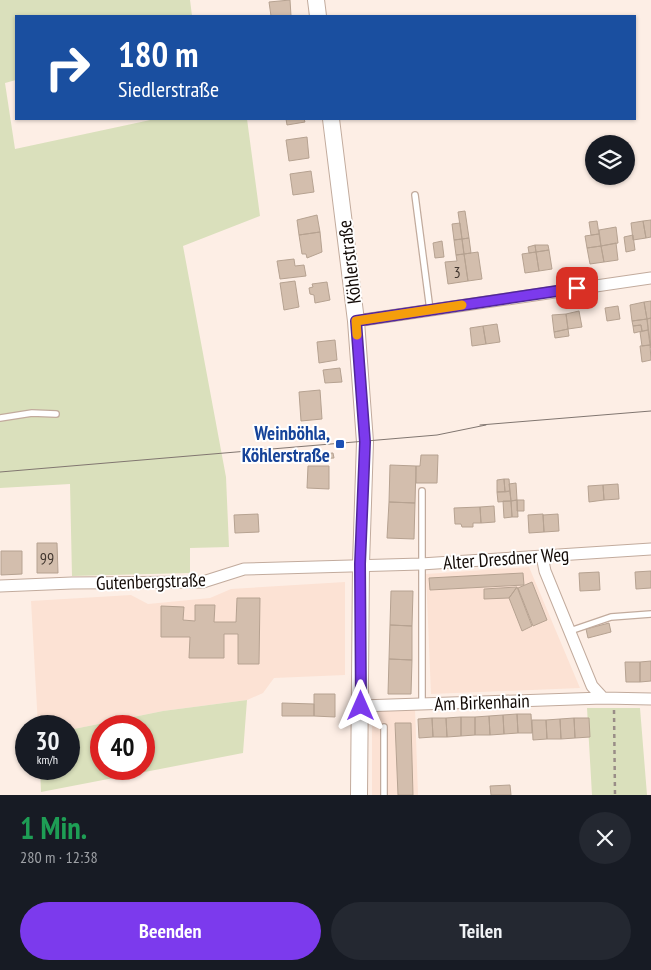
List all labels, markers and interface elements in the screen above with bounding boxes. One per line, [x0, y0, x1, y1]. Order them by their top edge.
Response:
text: 180 m [118, 31, 199, 77]
icon: right [35, 35, 100, 100]
text: Siedlerstraße [118, 75, 219, 103]
map controls [585, 135, 635, 185]
button: layers [585, 135, 635, 185]
street label: Köhlerstraße [332, 219, 366, 305]
house number: 3 [453, 262, 461, 282]
pin [556, 267, 598, 309]
icon: arrive [563, 274, 591, 302]
place label: Weinböhla, Köhlerstraße [242, 421, 330, 467]
marker: Weinböhla, Köhlerstraße [334, 438, 346, 450]
street label: Alter Dresdner Weg [442, 542, 570, 574]
house number: 99 [40, 548, 54, 568]
street label: Gutenbergstraße [96, 567, 207, 595]
position arrow [334, 679, 386, 731]
street label: Am Birkenhain [434, 688, 530, 716]
speed limit sign: 40 [90, 715, 155, 780]
text: 30 [36, 725, 59, 757]
text: km/h [37, 752, 58, 767]
text: 1 Min. [20, 808, 87, 847]
button: close [579, 812, 631, 864]
text: 280 m · 12:38 [20, 847, 98, 867]
button: Beenden [20, 902, 321, 960]
button: Teilen [331, 902, 631, 960]

